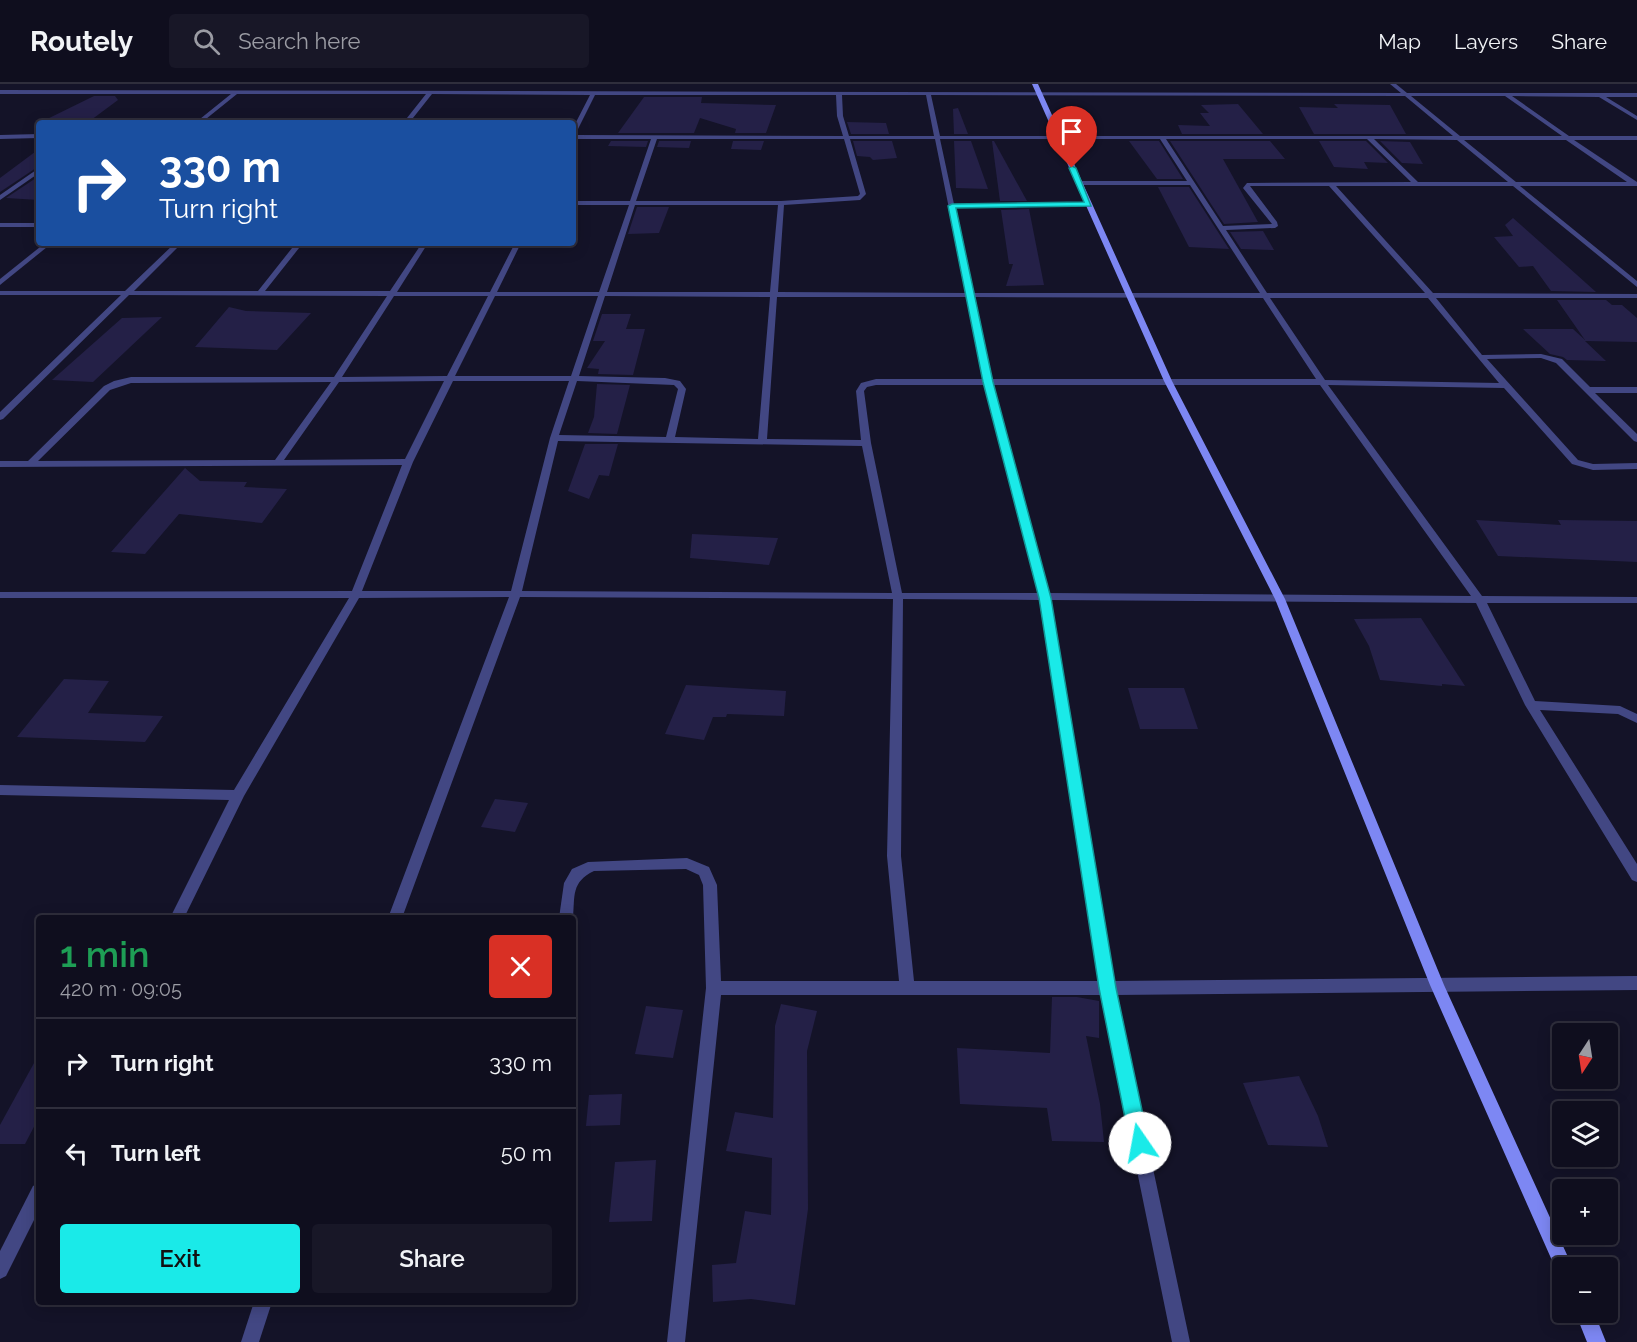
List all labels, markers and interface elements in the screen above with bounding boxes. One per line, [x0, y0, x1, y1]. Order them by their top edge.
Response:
search box [169, 14, 589, 68]
text: Routely [30, 25, 133, 58]
icon: search [190, 25, 223, 58]
text: Search here [238, 28, 360, 54]
text: Map [1378, 29, 1421, 54]
text: Layers [1454, 29, 1518, 54]
text: Share [1551, 29, 1607, 54]
pin [1046, 106, 1097, 168]
icon: arrive [1055, 115, 1088, 148]
text: 330 m [159, 143, 281, 192]
icon: right [60, 144, 138, 222]
text: Turn right [159, 193, 278, 224]
text: 1 min [60, 933, 149, 975]
button: close [489, 935, 552, 998]
text: 420 m · 09:05 [60, 977, 182, 1001]
north arrow [1552, 1023, 1618, 1089]
map controls [1552, 1023, 1618, 1323]
icon: right [60, 1047, 93, 1080]
text: Turn right [111, 1050, 214, 1076]
text: 330 m [489, 1050, 552, 1076]
button: layers [1552, 1101, 1618, 1167]
position arrow [1108, 1111, 1172, 1175]
icon: left [60, 1137, 93, 1170]
text: Turn left [111, 1140, 201, 1166]
text: 50 m [501, 1140, 552, 1166]
button: + [1552, 1179, 1618, 1245]
button: Exit [60, 1224, 300, 1293]
button: Share [312, 1224, 552, 1293]
button: − [1552, 1257, 1618, 1323]

